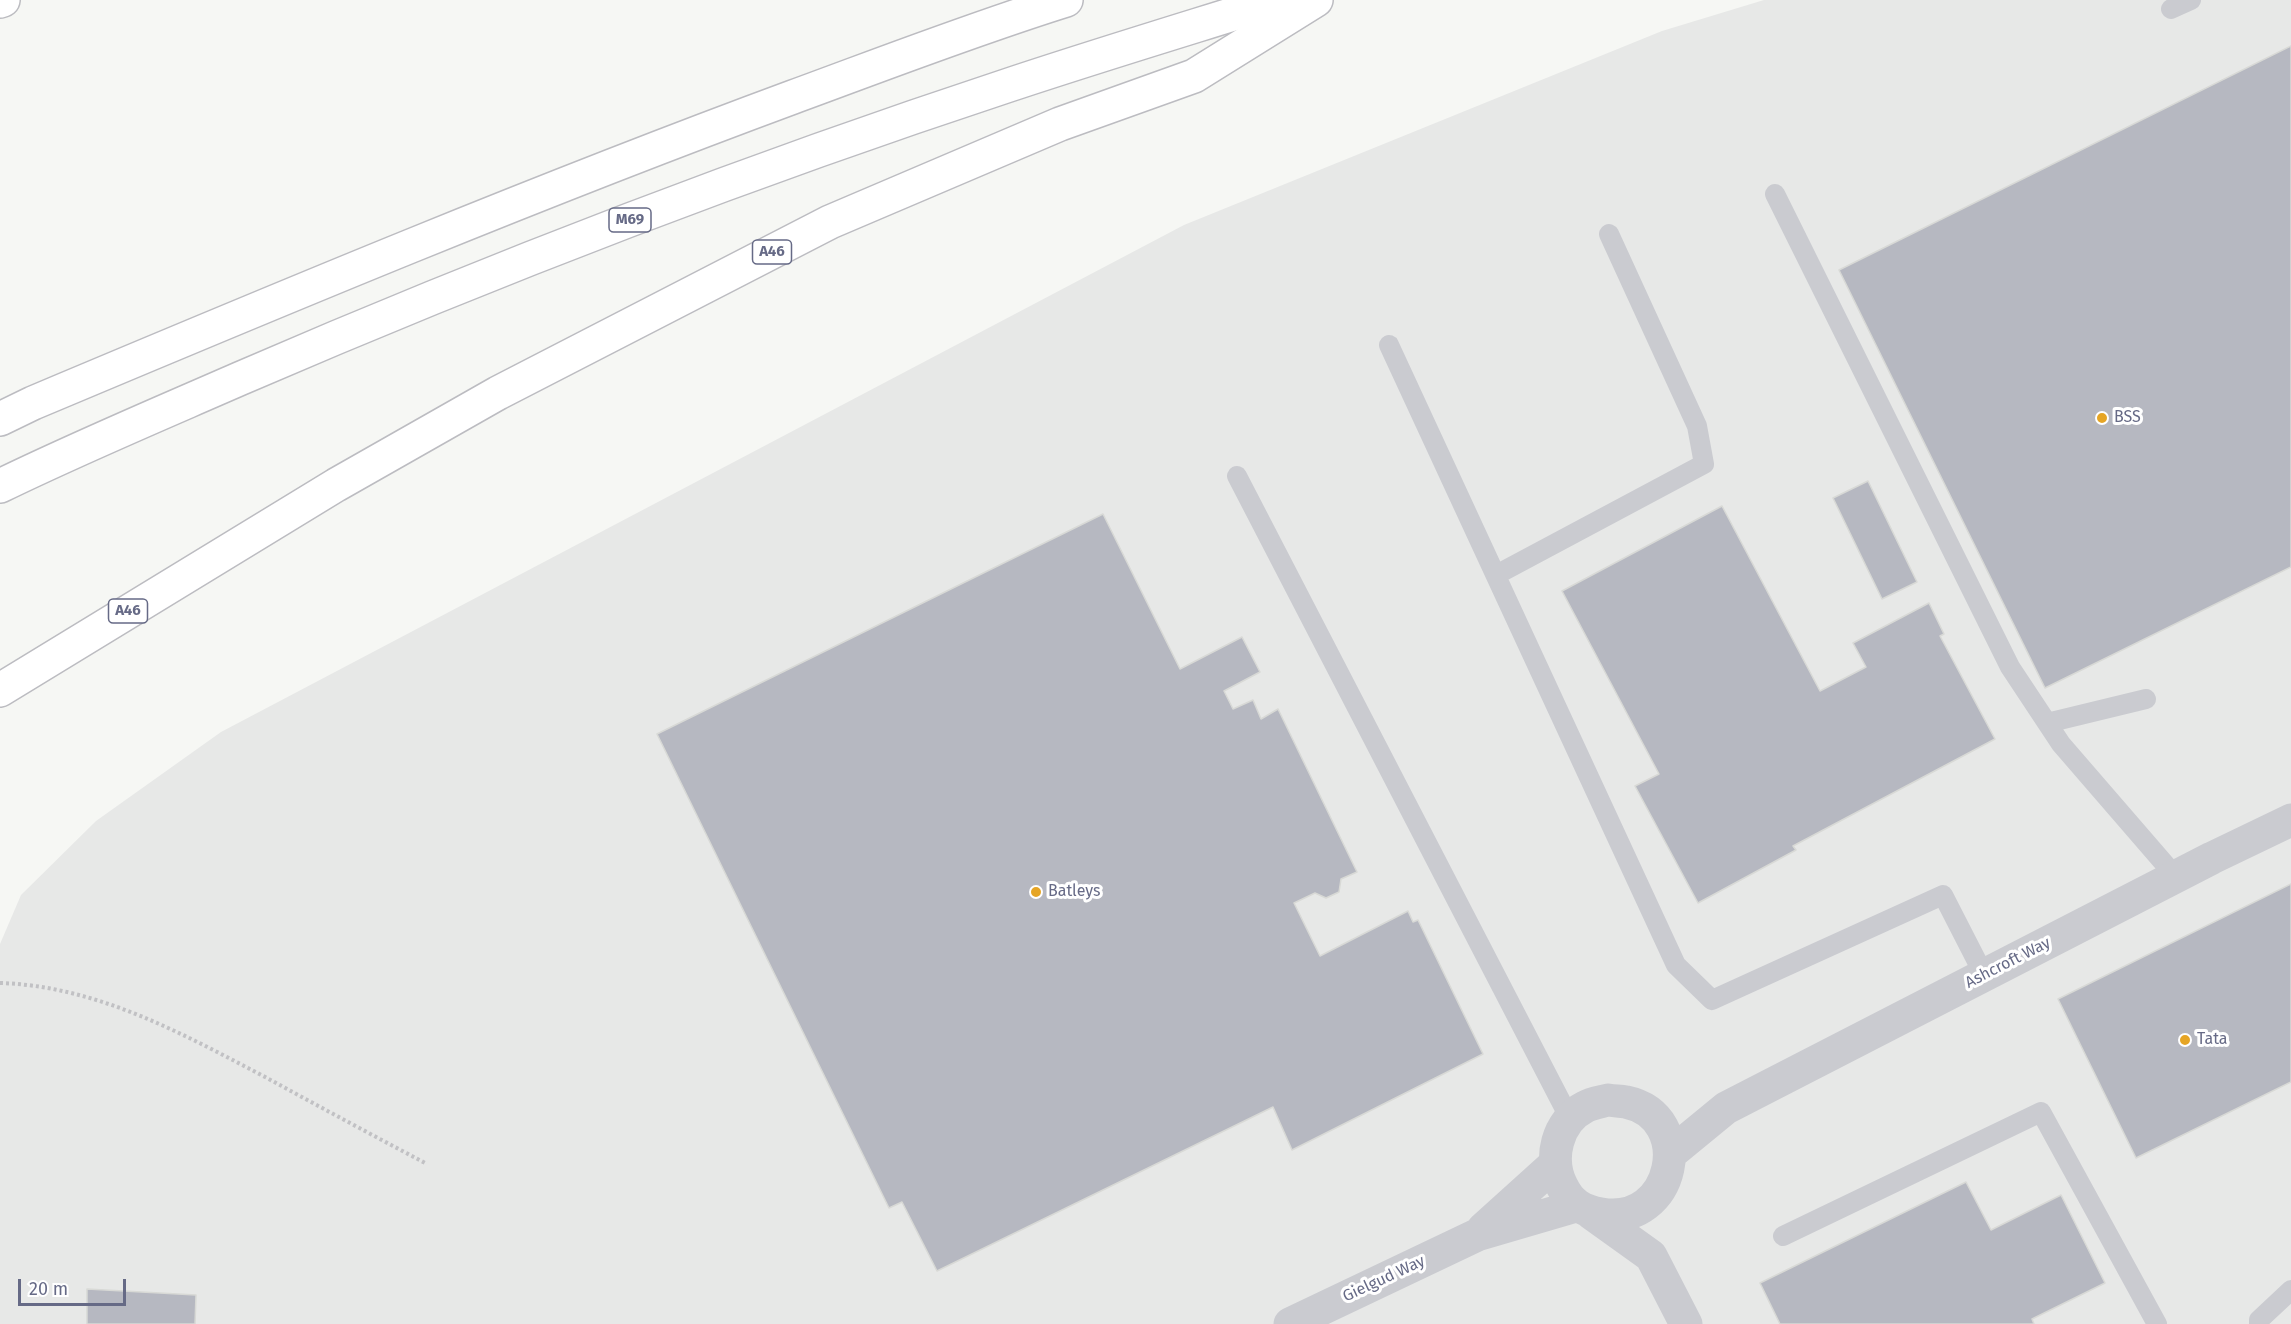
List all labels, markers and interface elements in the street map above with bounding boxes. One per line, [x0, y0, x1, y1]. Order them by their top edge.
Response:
road number: M69 [609, 208, 651, 232]
road number: A46 [752, 240, 792, 264]
place label: BSS [2114, 408, 2141, 428]
marker: BSS [2095, 411, 2109, 425]
road number: A46 [108, 599, 148, 623]
place label: Batleys [1048, 882, 1101, 902]
marker: Batleys [1029, 885, 1043, 899]
street label: Ashcroft Way [1962, 933, 2054, 993]
place label: Tata [2197, 1030, 2228, 1050]
marker: Tata [2178, 1033, 2192, 1047]
street label: Gielgud Way [1340, 1252, 1428, 1306]
scale bar [21, 1267, 129, 1305]
text: 20 m [29, 1278, 68, 1300]

